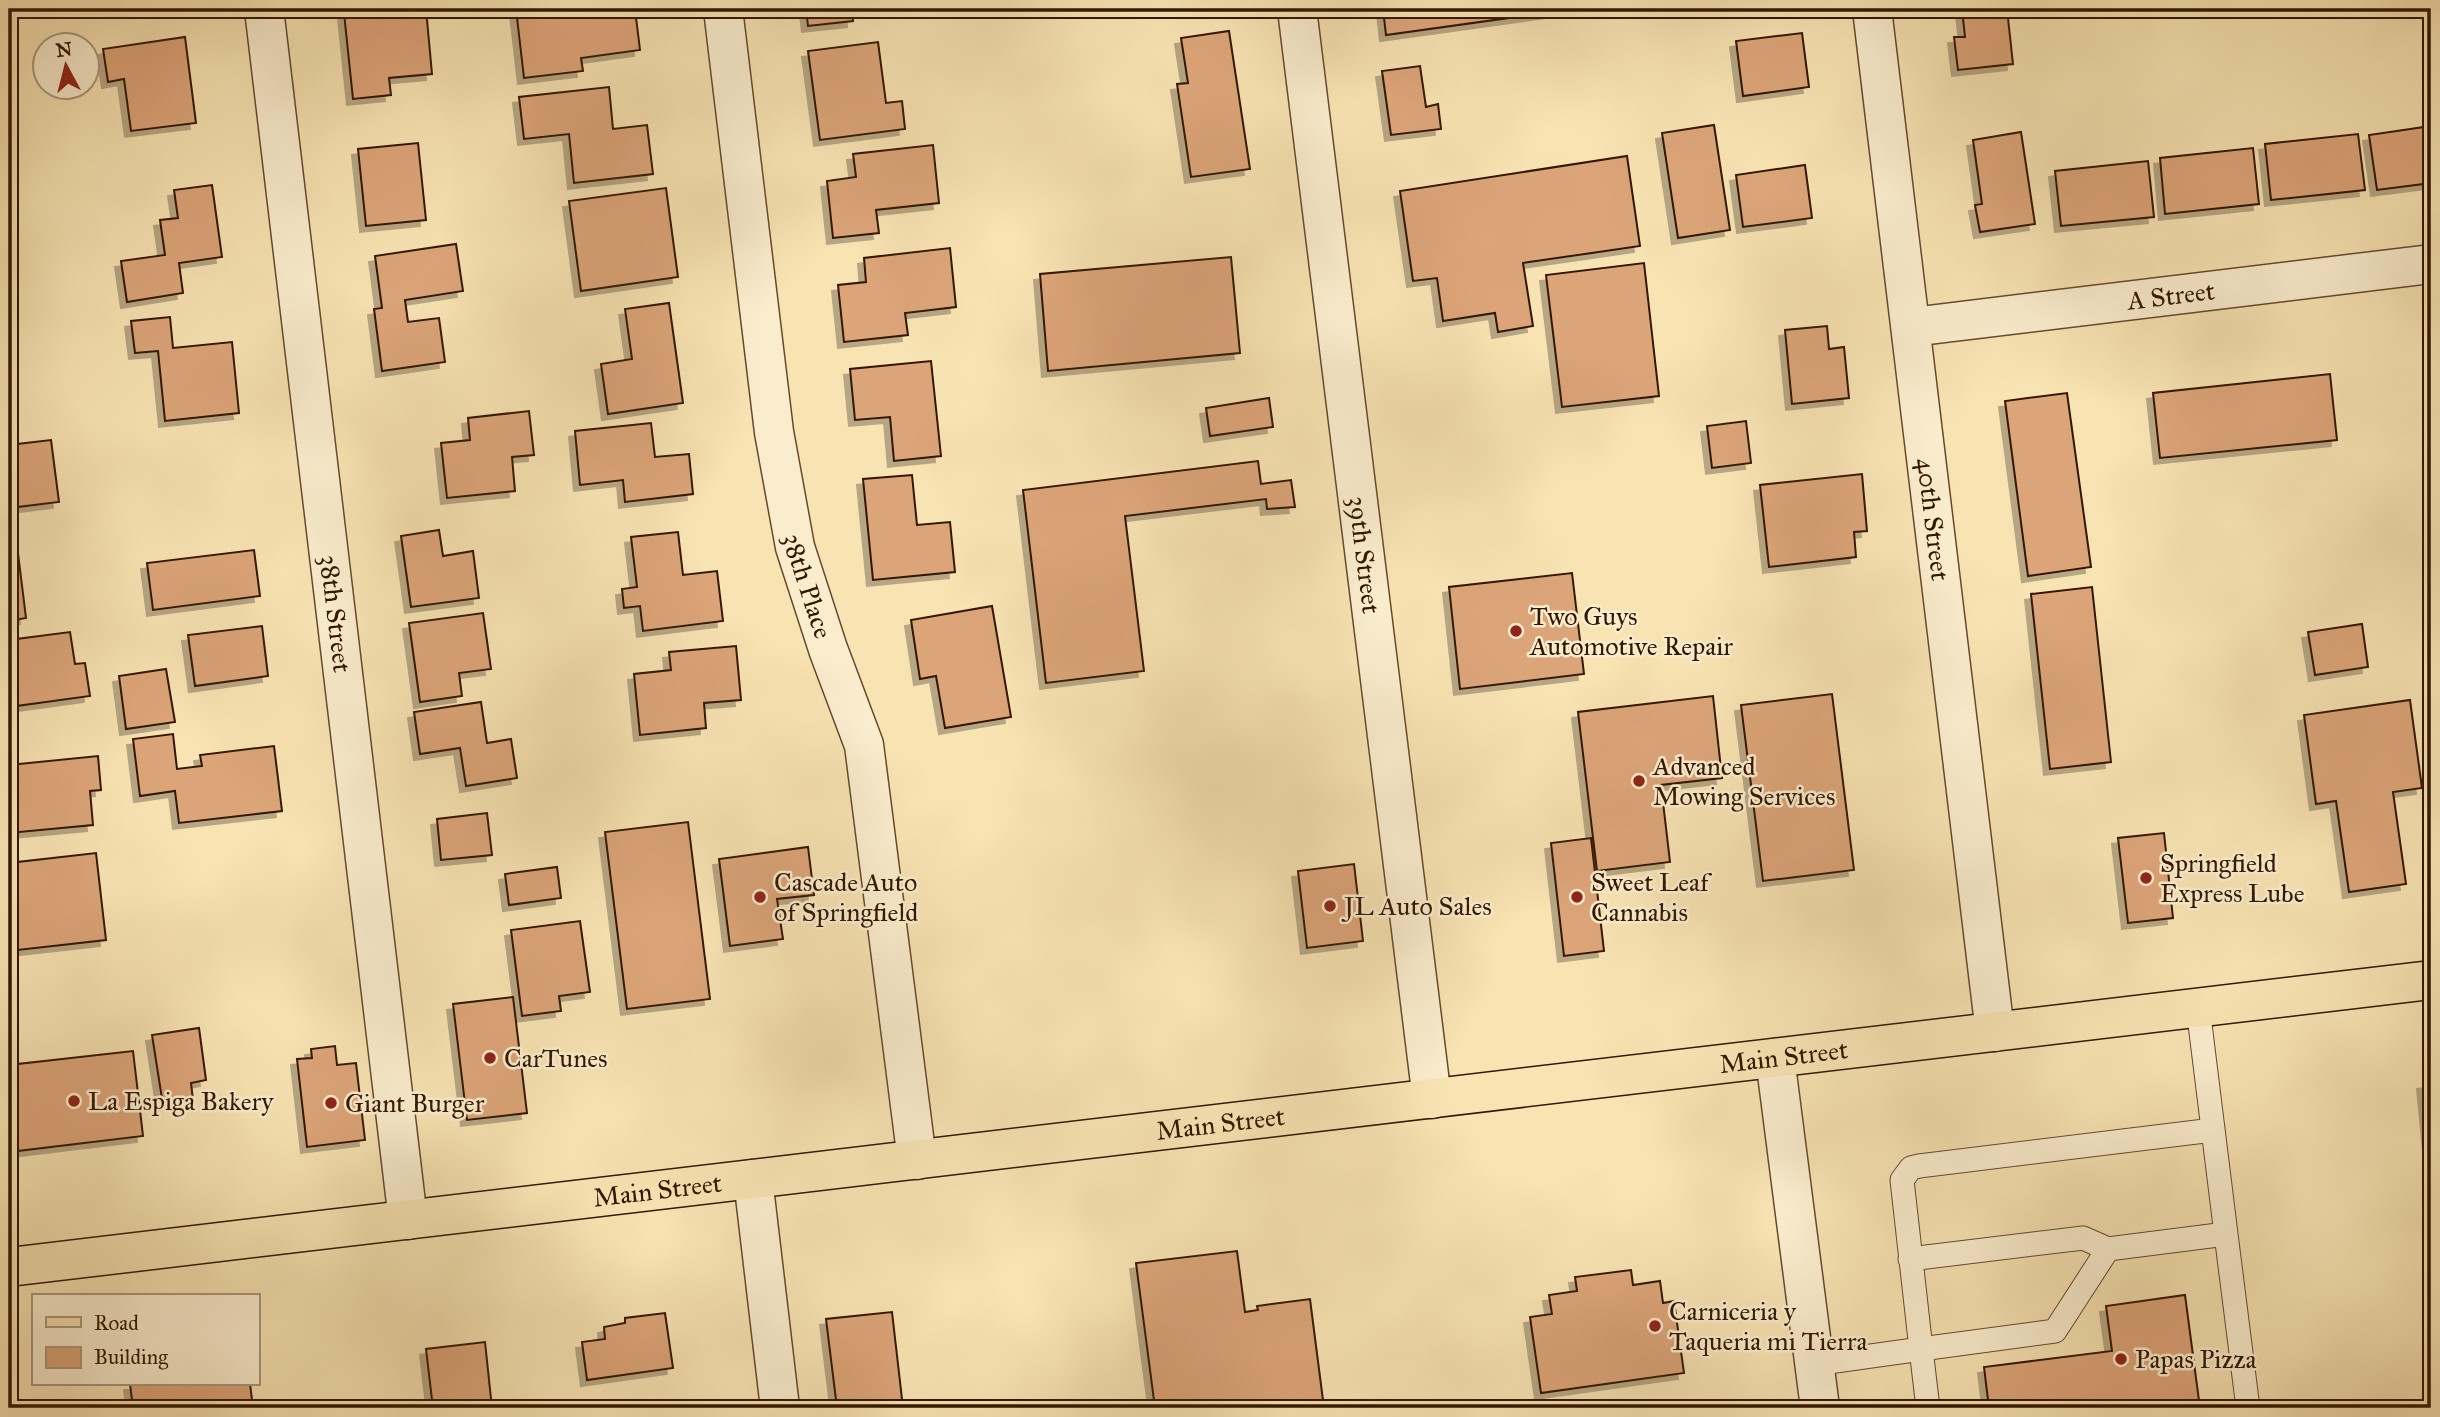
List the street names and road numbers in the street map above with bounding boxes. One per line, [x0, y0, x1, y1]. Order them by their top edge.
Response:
street label: A Street [2125, 274, 2217, 317]
street label: 40th Street [1910, 456, 1957, 583]
street label: 39th Street [1341, 494, 1388, 616]
street label: 38th Place [777, 531, 840, 643]
street label: 38th Street [313, 553, 359, 674]
street label: Main Street [1717, 1033, 1850, 1080]
street label: Main Street [1154, 1100, 1287, 1147]
street label: Main Street [591, 1167, 724, 1214]

